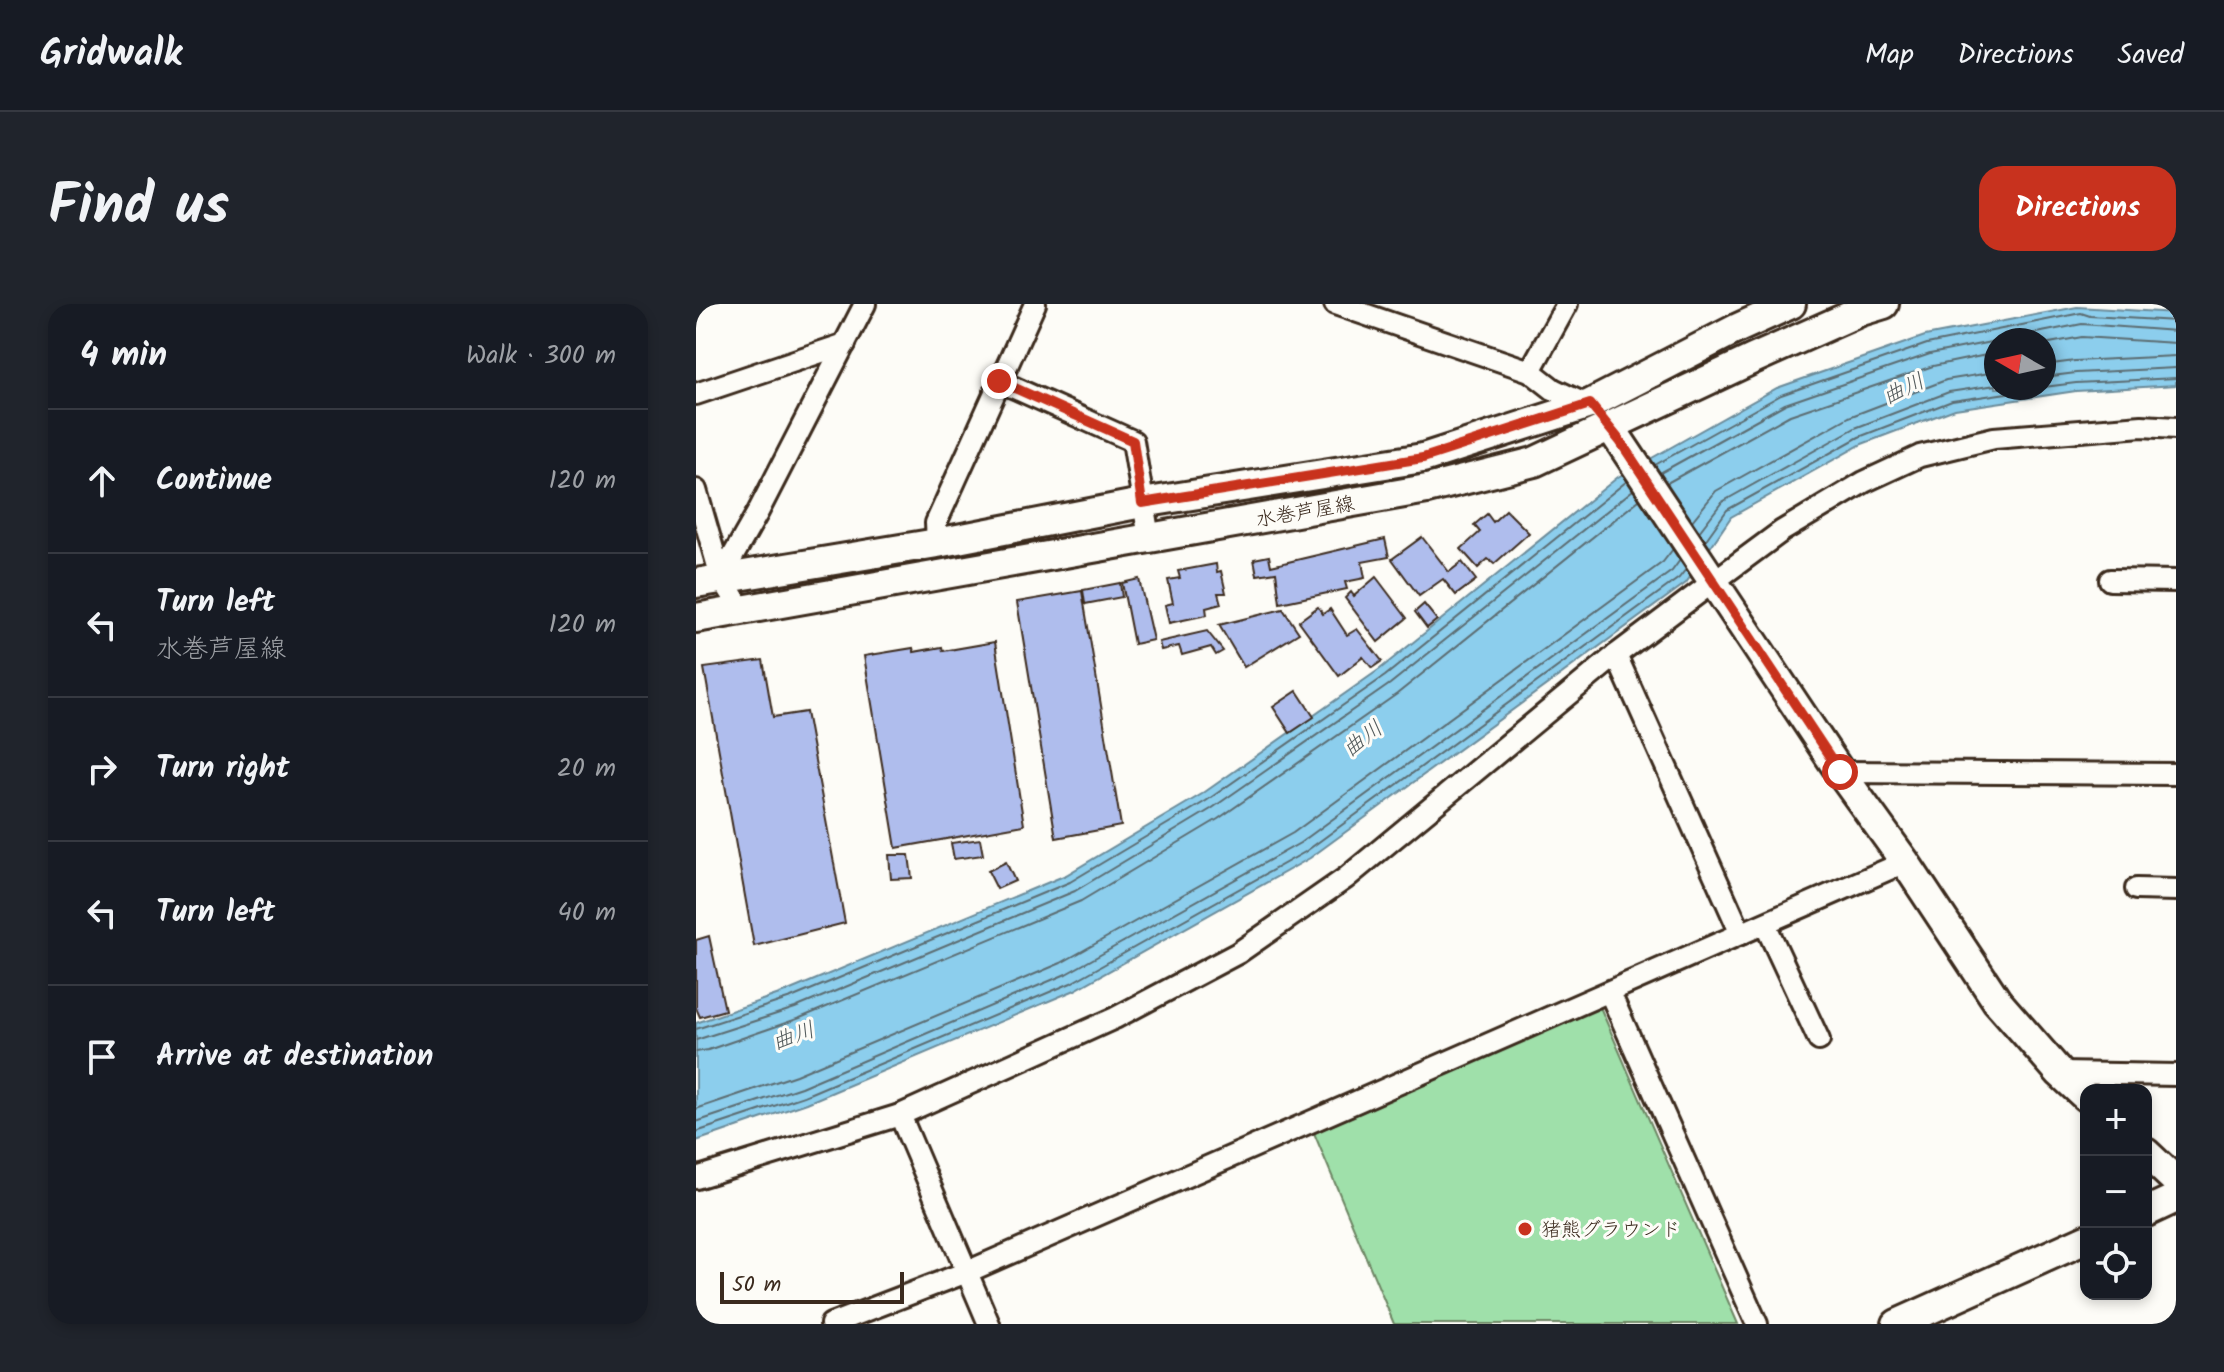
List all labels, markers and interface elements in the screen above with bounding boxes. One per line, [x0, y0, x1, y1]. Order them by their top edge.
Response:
text: Gridwalk [40, 25, 182, 85]
text: Map [1865, 33, 1914, 78]
text: Directions [1958, 33, 2074, 78]
text: Saved [2118, 33, 2184, 78]
text: Find us [48, 163, 229, 253]
button: Directions [1979, 166, 2176, 251]
north arrow [1984, 328, 2056, 400]
text: 4 min [80, 329, 167, 383]
text: Walk · 300 m [466, 335, 616, 377]
route end [981, 363, 1017, 399]
water label: 曲川 [1877, 365, 1932, 416]
text: Continue [156, 457, 272, 505]
icon: ahead [80, 459, 124, 503]
text: 120 m [549, 460, 616, 502]
street label: 水巻芦屋線 [1253, 489, 1357, 537]
text: Turn left [156, 579, 275, 627]
icon: left [80, 603, 124, 647]
text: 120 m [549, 604, 616, 646]
text: 水巻芦屋線 [156, 629, 286, 671]
water label: 曲川 [1335, 713, 1392, 767]
text: Turn right [156, 745, 289, 793]
icon: right [80, 747, 124, 791]
text: 20 m [557, 748, 616, 790]
route start [1822, 754, 1858, 790]
text: Turn left [156, 889, 275, 937]
icon: left [80, 891, 124, 935]
text: 40 m [558, 892, 616, 934]
water label: 曲川 [767, 1013, 821, 1061]
text: Arrive at destination [156, 1033, 433, 1081]
icon: arrive [80, 1035, 124, 1079]
map controls [2080, 1084, 2152, 1300]
button: + [2080, 1084, 2152, 1156]
button: − [2080, 1156, 2152, 1228]
place label: 猪熊グラウンド [1541, 1215, 1681, 1247]
marker: 猪熊グラウンド [1516, 1220, 1534, 1238]
button: locate [2080, 1228, 2152, 1300]
scale bar [720, 1268, 904, 1304]
text: 50 m [732, 1268, 781, 1303]

